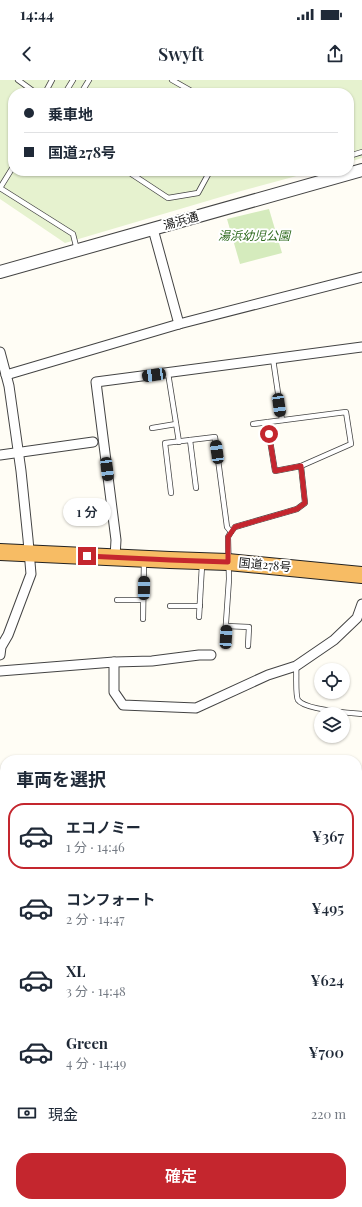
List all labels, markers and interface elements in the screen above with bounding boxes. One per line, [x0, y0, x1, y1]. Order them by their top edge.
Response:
text: 14:44 [20, 4, 54, 24]
text: Swyft [158, 42, 204, 66]
icon: back [16, 43, 38, 65]
icon: share [324, 43, 346, 65]
text: 乗車地 [48, 104, 93, 124]
text: 国道278号 [48, 142, 116, 162]
street label: 湯浜通 [161, 207, 200, 233]
park label: 湯浜幼児公園 [218, 227, 292, 243]
car [141, 367, 167, 383]
car [271, 392, 287, 418]
route start [260, 425, 278, 443]
car [209, 439, 225, 465]
car [100, 456, 114, 482]
callout: 1 分 [63, 498, 111, 526]
text: 1 分 [76, 503, 98, 520]
route end [78, 547, 96, 565]
street label: 国道278号 [238, 554, 292, 574]
car [138, 576, 150, 600]
car [219, 625, 233, 649]
map controls [314, 663, 350, 743]
button: locate [314, 663, 350, 699]
button: layers [314, 707, 350, 743]
text: 車両を選択 [16, 767, 106, 791]
text: エコノミー [66, 817, 141, 837]
icon: car [18, 818, 54, 854]
text: ¥367 [312, 826, 344, 846]
text: 1 分 · 14:46 [66, 838, 125, 855]
text: コンフォート [66, 889, 156, 909]
icon: car [18, 890, 54, 926]
text: ¥495 [312, 898, 344, 918]
text: 2 分 · 14:47 [66, 910, 125, 927]
text: XL [66, 961, 86, 981]
icon: car [18, 962, 54, 998]
text: ¥624 [310, 970, 344, 990]
text: 3 分 · 14:48 [66, 982, 126, 999]
text: Green [66, 1033, 108, 1053]
icon: car [18, 1034, 54, 1070]
text: ¥700 [309, 1042, 344, 1062]
text: 4 分 · 14:49 [66, 1054, 126, 1071]
icon: cash [16, 1102, 38, 1124]
text: 現金 [48, 1104, 78, 1124]
text: 220 m [311, 1105, 346, 1122]
button: 確定 [16, 1153, 346, 1199]

